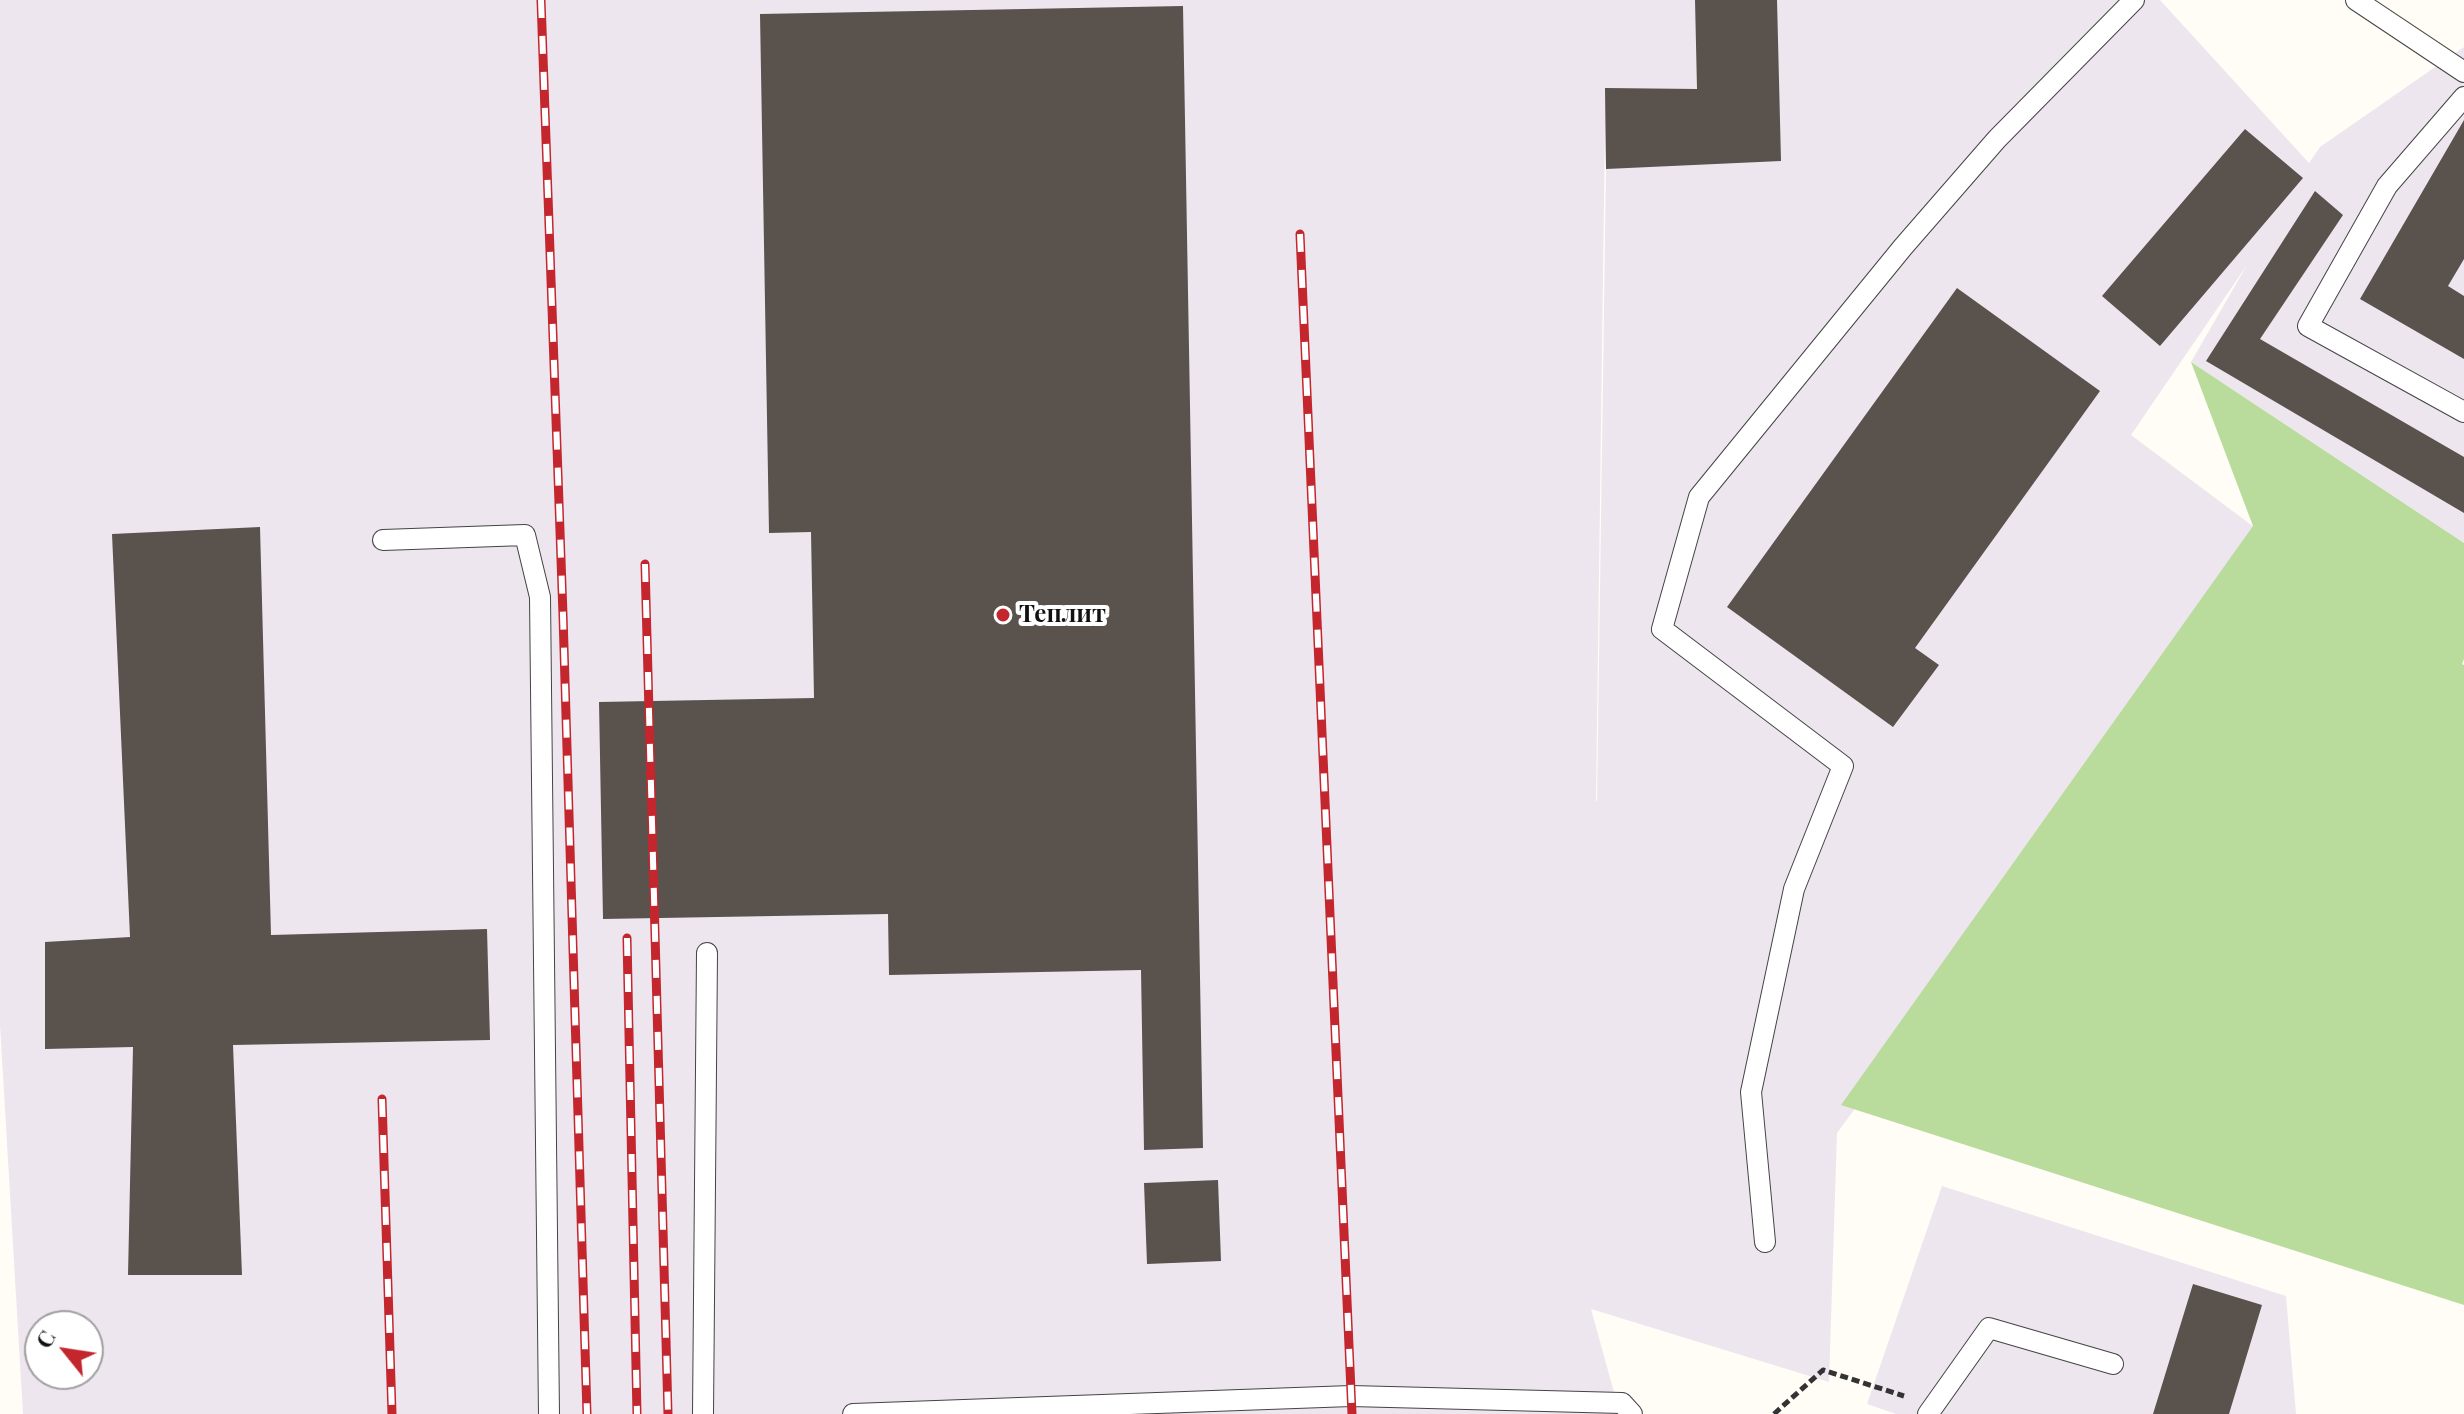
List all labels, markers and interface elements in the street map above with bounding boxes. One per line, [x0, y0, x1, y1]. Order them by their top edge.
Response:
place label: Теплит [1019, 601, 1106, 629]
marker: Теплит [994, 606, 1012, 624]
north arrow [24, 1310, 104, 1390]
text: С [28, 1325, 62, 1353]

